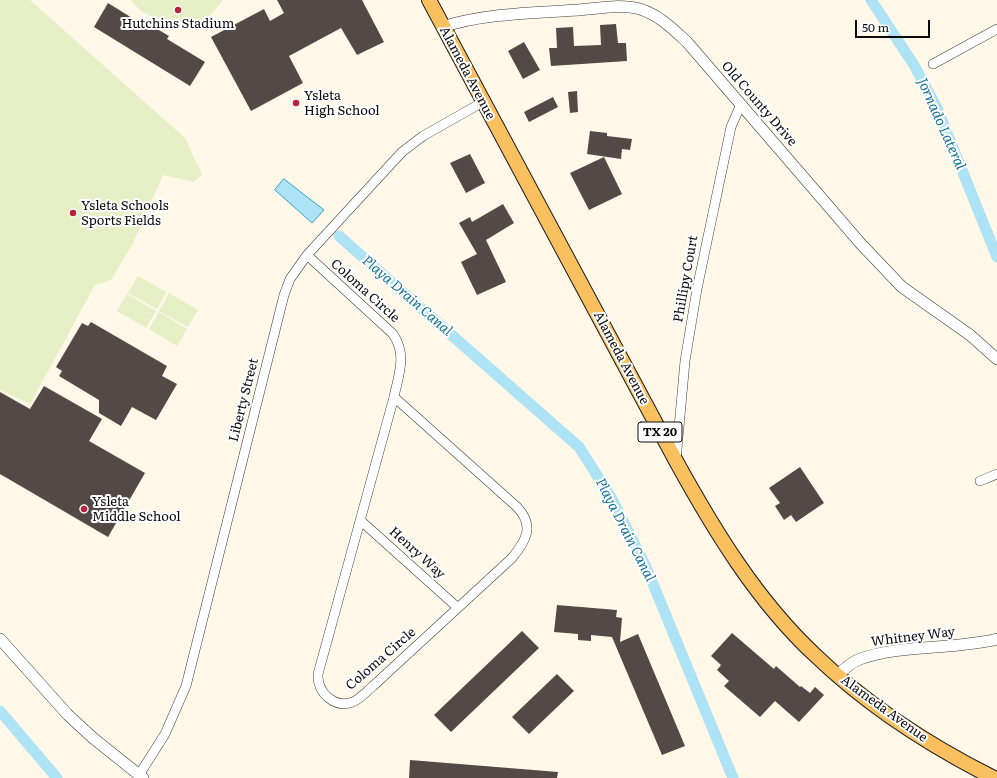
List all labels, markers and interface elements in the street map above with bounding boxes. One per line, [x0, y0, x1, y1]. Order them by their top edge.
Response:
marker: Hutchins Stadium [173, 5, 183, 15]
scale bar [857, 12, 932, 38]
place label: Hutchins Stadium [122, 16, 234, 32]
text: 50 m [862, 18, 889, 36]
street label: Alameda Avenue [436, 24, 498, 122]
street label: Old County Drive [718, 58, 800, 150]
water label: Jornado Lateral [913, 76, 969, 172]
place label: Ysleta High School [304, 88, 380, 119]
marker: Ysleta High School [291, 98, 301, 108]
place label: Ysleta Schools Sports Fields [81, 198, 169, 229]
marker: Ysleta Schools Sports Fields [68, 208, 78, 218]
street label: Phillipy Court [671, 234, 701, 324]
water label: Playa Drain Canal [359, 252, 455, 340]
street label: Coloma Circle [327, 256, 403, 326]
street label: Alameda Avenue [590, 309, 652, 407]
street label: Liberty Street [226, 357, 262, 443]
road number: TX 20 [638, 422, 682, 442]
water label: Playa Drain Canal [592, 475, 658, 585]
place label: Ysleta Middle School [92, 494, 181, 525]
marker: Ysleta Middle School [79, 504, 89, 514]
street label: Henry Way [386, 524, 448, 582]
street label: Coloma Circle [343, 624, 419, 694]
street label: Whitney Way [870, 624, 956, 650]
street label: Alameda Avenue [838, 672, 930, 746]

